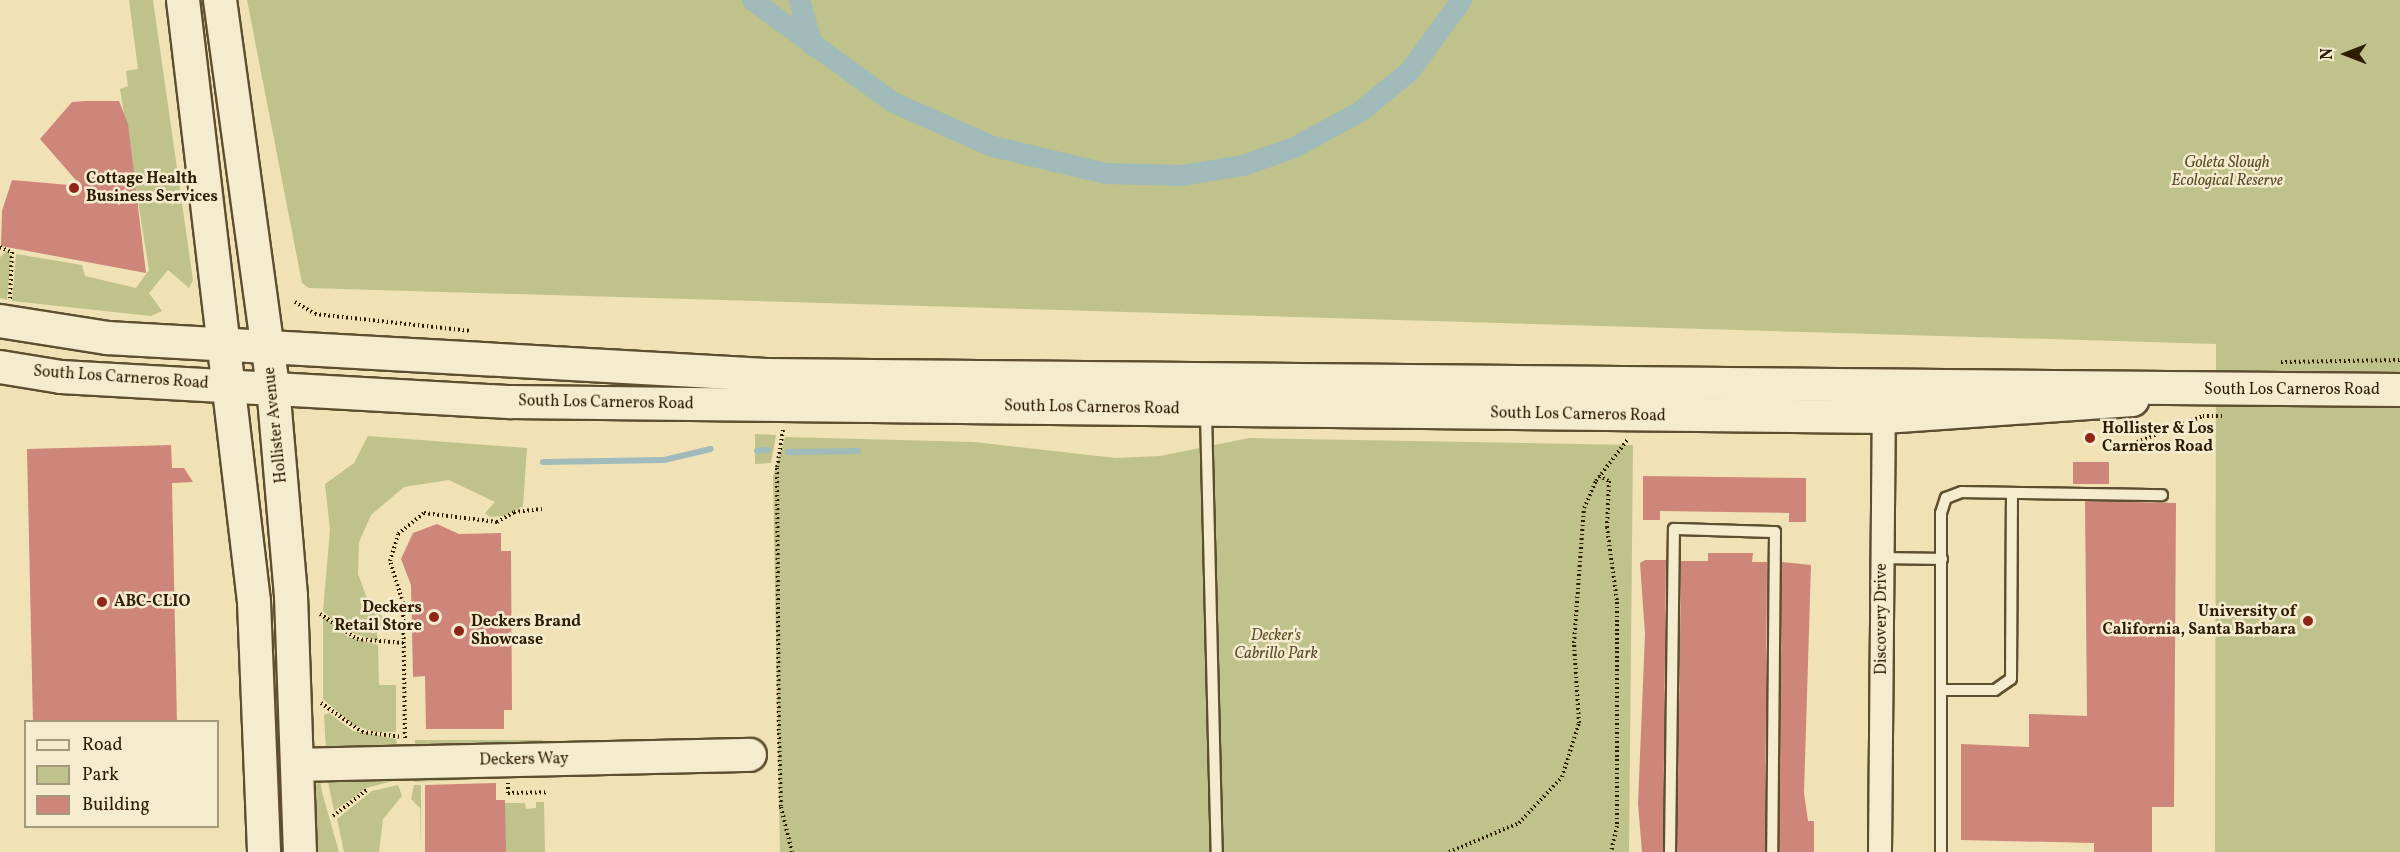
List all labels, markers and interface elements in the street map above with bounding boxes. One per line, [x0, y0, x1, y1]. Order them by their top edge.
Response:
north arrow [2316, 24, 2376, 84]
text: N [2317, 48, 2339, 60]
park label: Goleta Slough Ecological Reserve [2171, 153, 2283, 191]
place label: Cottage Health Business Services [86, 169, 218, 207]
marker: Cottage Health Business Services [67, 181, 81, 195]
street label: South Los Carneros Road [33, 362, 209, 394]
street label: Hollister Avenue [260, 366, 292, 484]
street label: South Los Carneros Road [2204, 380, 2380, 400]
street label: South Los Carneros Road [518, 392, 694, 414]
street label: South Los Carneros Road [1004, 397, 1180, 419]
street label: South Los Carneros Road [1490, 404, 1666, 426]
place label: Hollister & Los Carneros Road [2102, 419, 2214, 457]
marker: Hollister & Los Carneros Road [2083, 431, 2097, 445]
street label: Discovery Drive [1872, 563, 1892, 675]
place label: ABC-CLIO [114, 592, 190, 612]
marker: ABC-CLIO [95, 595, 109, 609]
place label: Deckers Retail Store [334, 598, 422, 636]
place label: University of California, Santa Barbara [2102, 602, 2296, 640]
marker: Deckers Retail Store [427, 610, 441, 624]
place label: Deckers Brand Showcase [471, 612, 581, 650]
marker: University of California, Santa Barbara [2301, 614, 2315, 628]
marker: Deckers Brand Showcase [452, 624, 466, 638]
park label: Decker's Cabrillo Park [1234, 626, 1318, 664]
legend [24, 720, 219, 828]
text: Road [82, 733, 123, 758]
street label: Deckers Way [479, 750, 569, 770]
text: Park [82, 763, 119, 788]
text: Building [82, 793, 150, 818]

